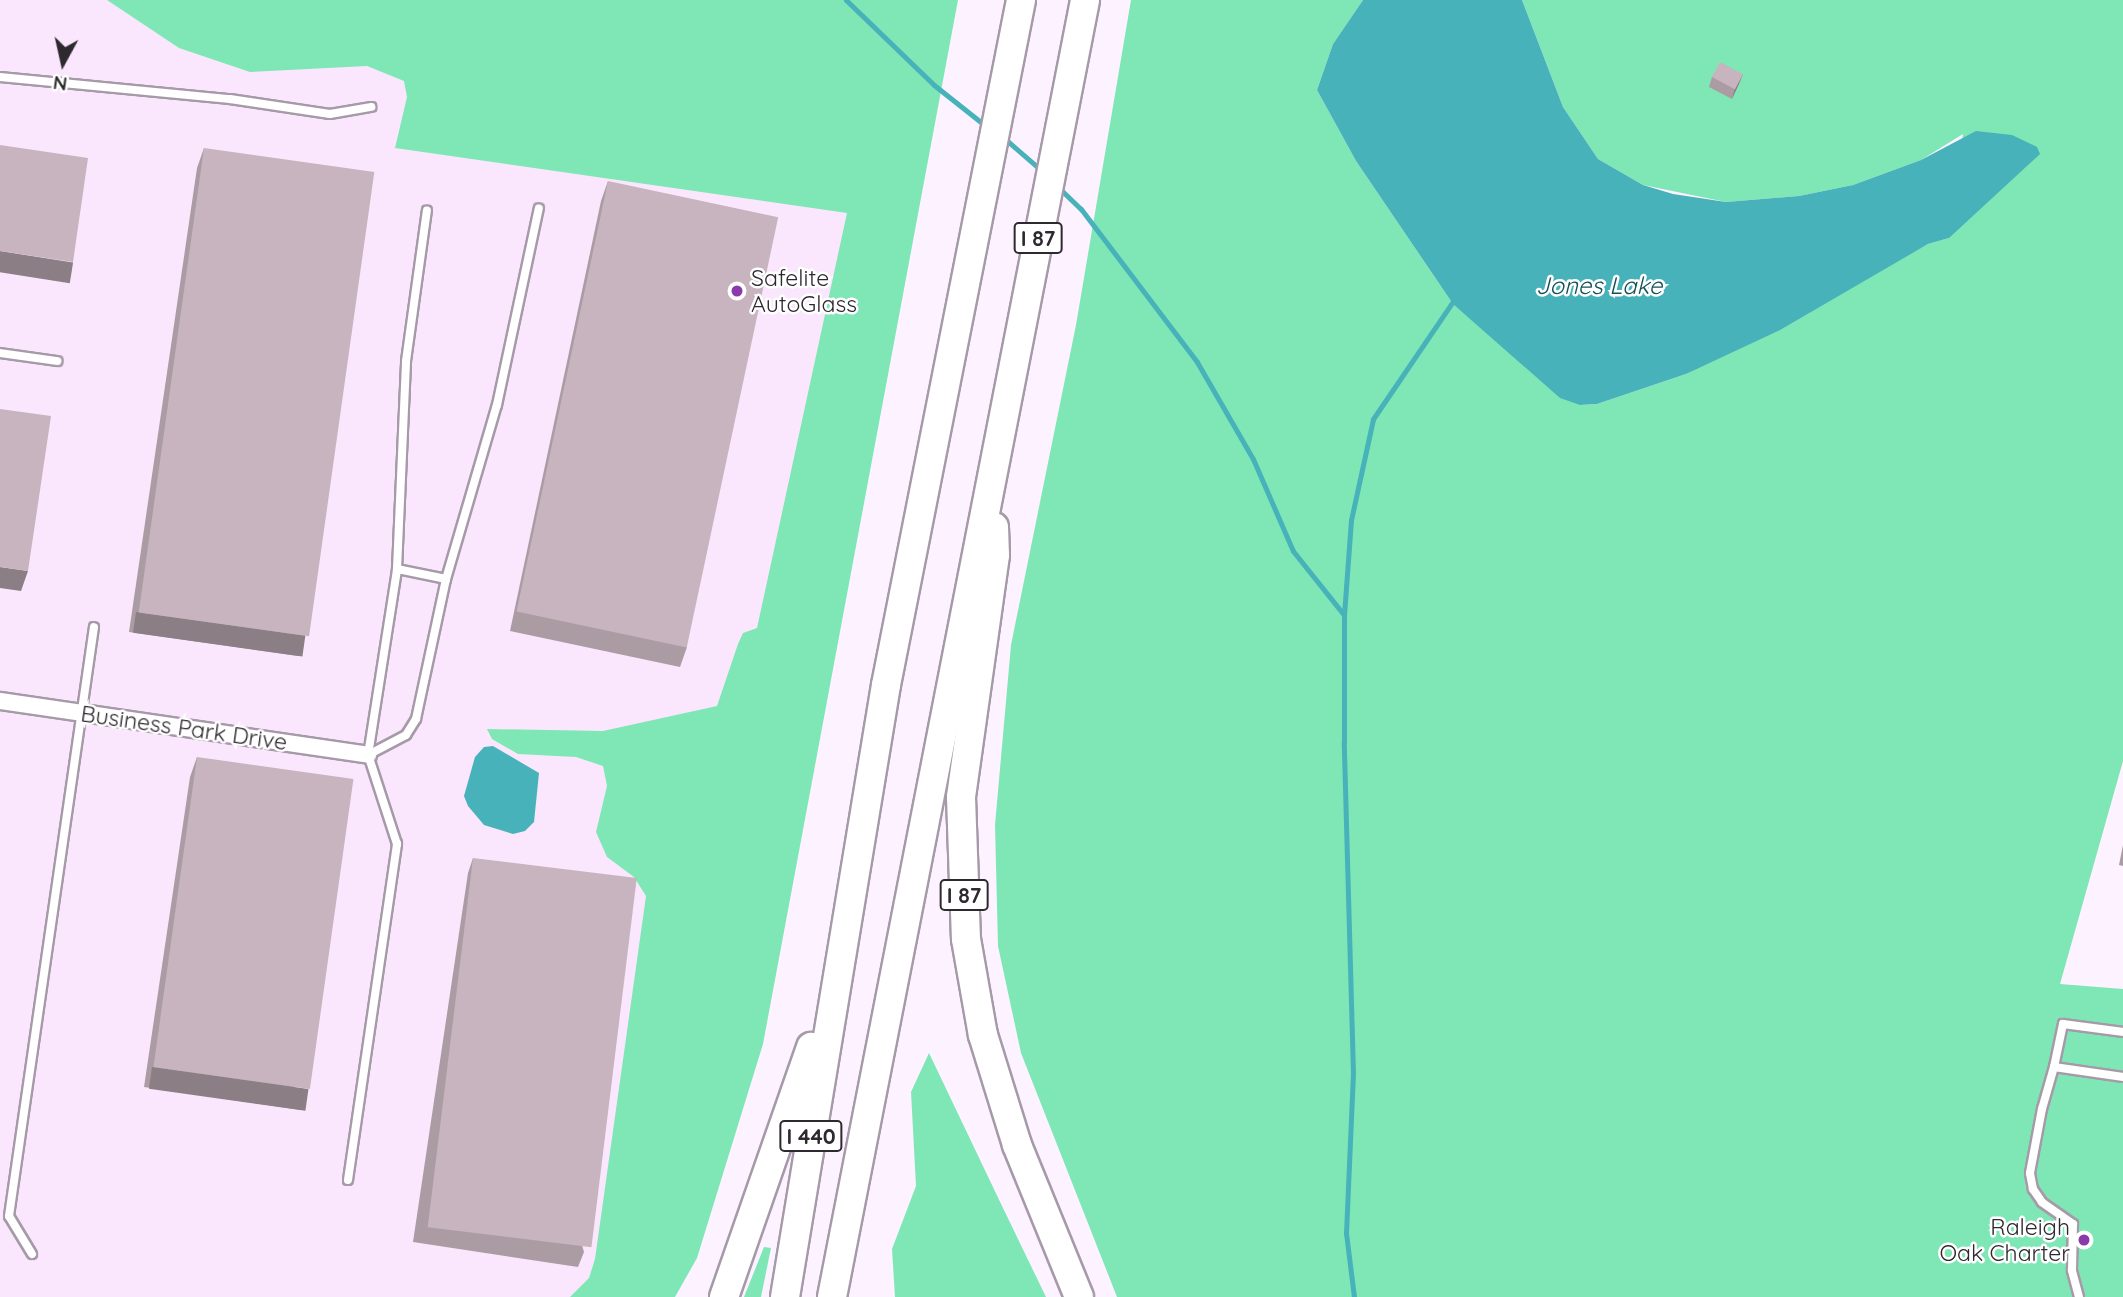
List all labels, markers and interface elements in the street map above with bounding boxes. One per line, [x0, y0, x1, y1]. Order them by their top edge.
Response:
north arrow [28, 28, 98, 98]
text: N [51, 71, 69, 97]
road number: I 87 [1014, 220, 1062, 256]
place label: Safelite AutoGlass [751, 264, 857, 318]
water label: Jones Lake [1536, 272, 1662, 300]
marker: Safelite AutoGlass [729, 283, 745, 299]
street label: Business Park Drive [79, 700, 289, 756]
road number: I 87 [940, 878, 988, 912]
road number: I 440 [778, 1118, 844, 1154]
place label: Raleigh Oak Charter [1939, 1213, 2070, 1267]
marker: Raleigh Oak Charter [2076, 1232, 2092, 1248]

